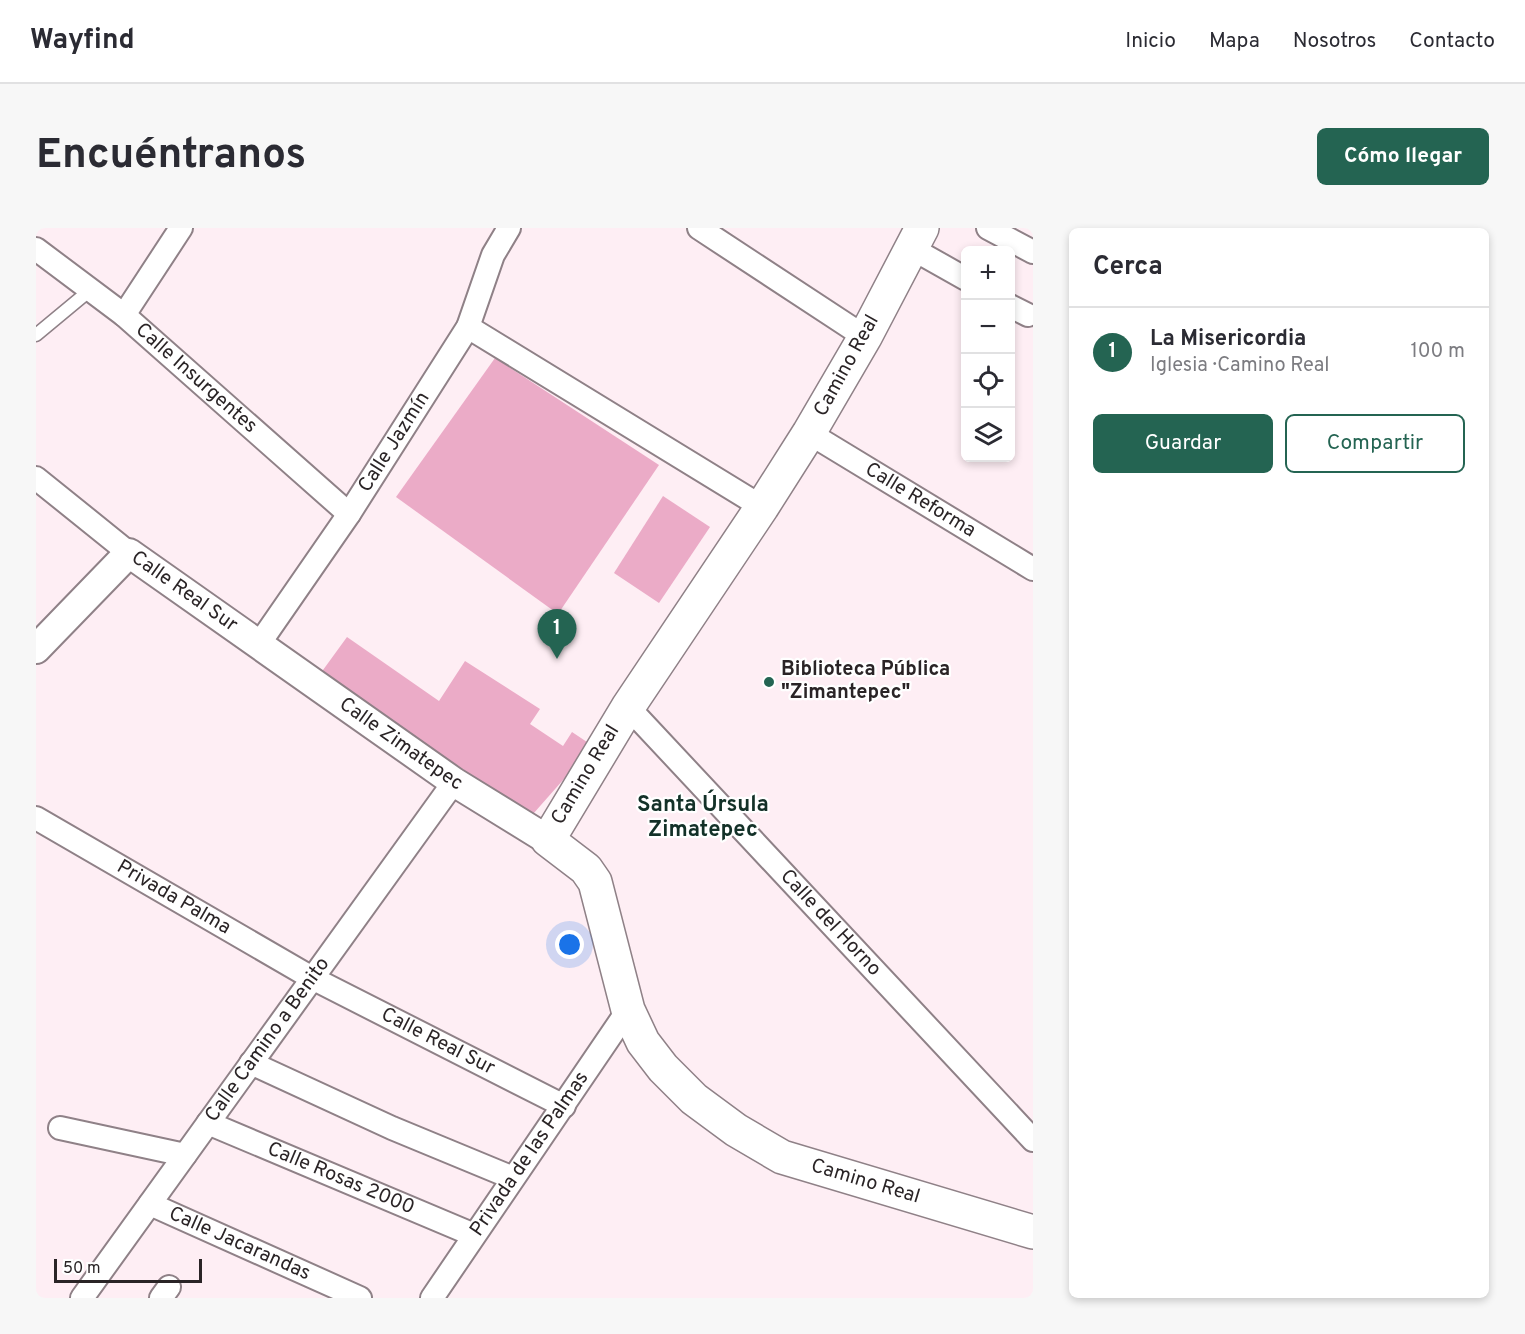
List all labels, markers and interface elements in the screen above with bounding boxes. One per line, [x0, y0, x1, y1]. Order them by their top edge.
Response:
text: Wayfind [30, 23, 135, 59]
text: Inicio [1125, 28, 1176, 55]
text: Mapa [1209, 28, 1260, 55]
text: Nosotros [1293, 28, 1376, 55]
text: Contacto [1409, 28, 1495, 55]
button: Cómo llegar [1317, 128, 1489, 185]
text: Encuéntranos [36, 130, 306, 183]
map controls [961, 246, 1015, 462]
button: + [961, 246, 1015, 300]
text: Cerca [1093, 251, 1163, 284]
button: − [961, 300, 1015, 354]
street label: Camino Real [808, 311, 886, 421]
street label: Calle Insurgentes [129, 318, 262, 440]
text: La Misericordia [1150, 326, 1306, 353]
text: 1 [1109, 339, 1117, 365]
text: 100 m [1410, 339, 1465, 365]
text: Iglesia · Camino Real [1150, 353, 1330, 379]
button: locate [961, 354, 1015, 408]
street label: Calle Jazmín [353, 387, 436, 498]
button: layers [961, 408, 1015, 462]
button: Guardar [1093, 414, 1273, 473]
button: Compartir [1285, 414, 1465, 473]
street label: Calle Reforma [860, 457, 980, 544]
street label: Calle Real Sur [126, 545, 243, 638]
pin: 1 [538, 610, 576, 659]
place label: Biblioteca Pública "Zimantepec" [781, 657, 950, 706]
marker: Biblioteca Pública "Zimantepec" [762, 675, 776, 689]
street label: Calle Zimatepec [334, 692, 467, 797]
street label: Camino Real [546, 720, 626, 830]
district label: Santa Úrsula Zimatepec [637, 789, 769, 844]
street label: Privada Palma [112, 854, 235, 941]
street label: Calle del Horno [774, 864, 886, 982]
your location [555, 930, 584, 959]
street label: Calle Camino a Benito [200, 953, 336, 1128]
street label: Calle Real Sur [376, 1002, 499, 1082]
street label: Privada de las Palmas [465, 1067, 595, 1242]
street label: Calle Rosas 2000 [263, 1136, 418, 1221]
street label: Camino Real [808, 1153, 923, 1210]
street label: Calle Jacarandas [164, 1201, 314, 1287]
scale bar [54, 1256, 202, 1284]
text: 50 m [63, 1259, 101, 1279]

